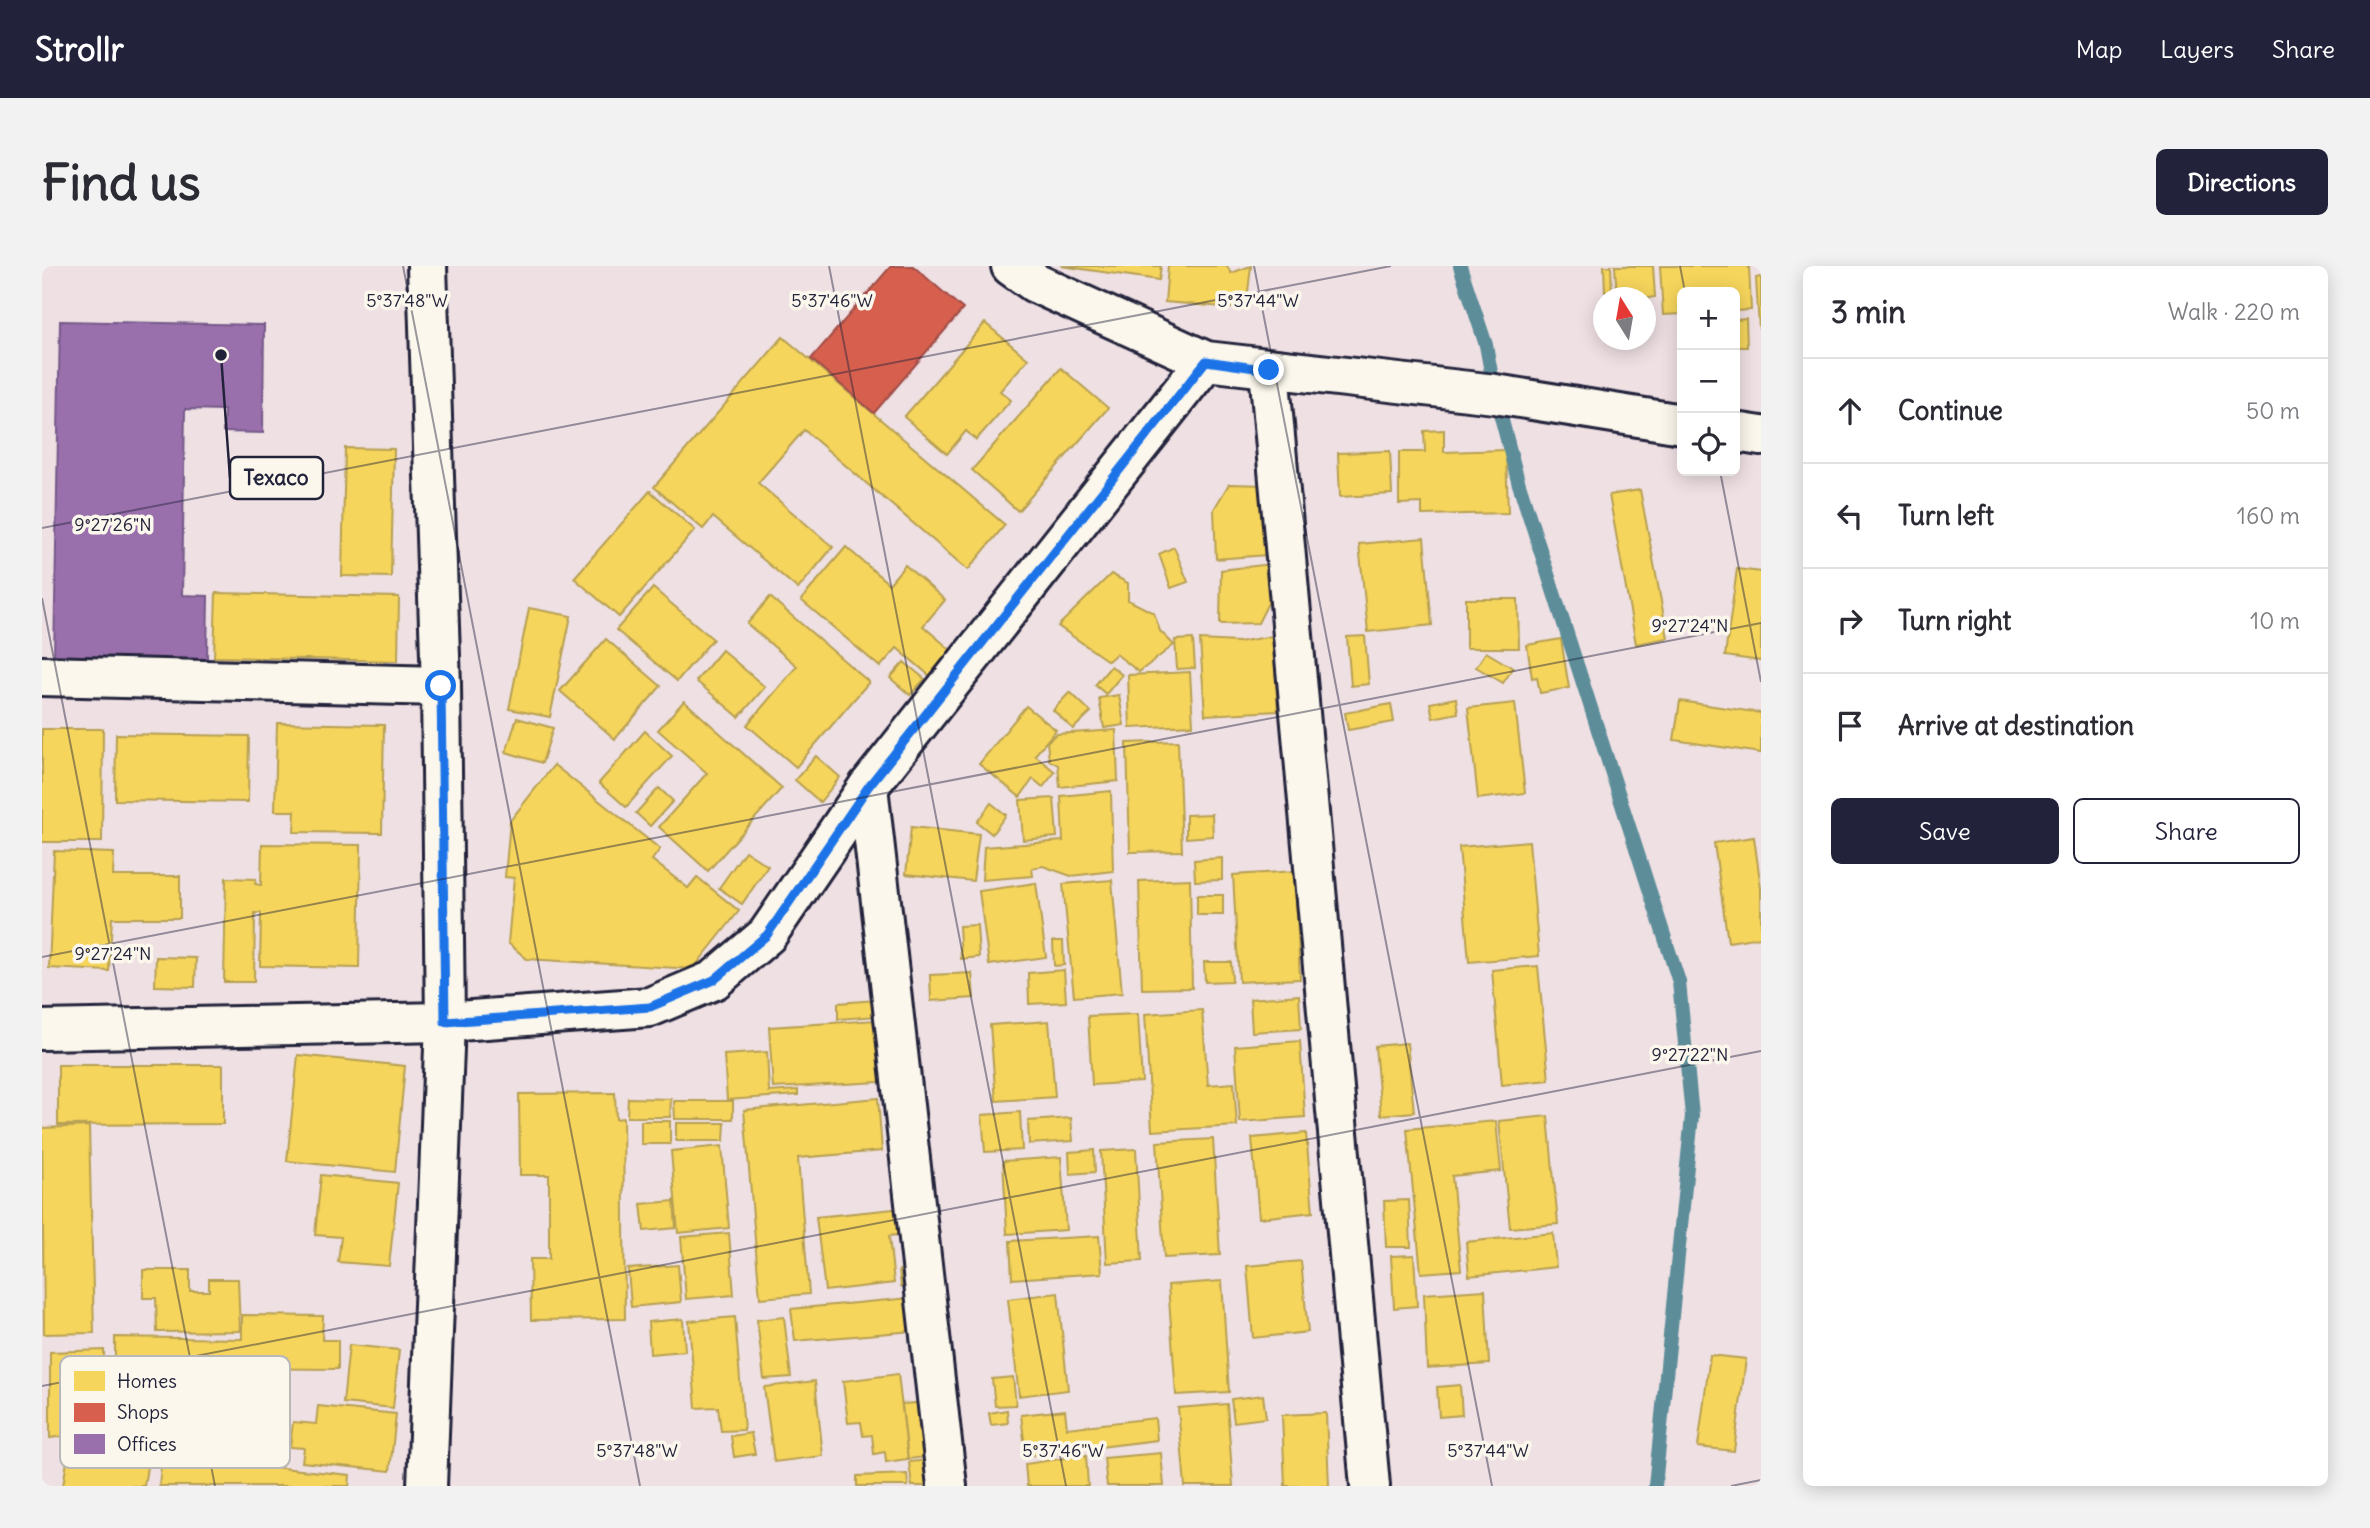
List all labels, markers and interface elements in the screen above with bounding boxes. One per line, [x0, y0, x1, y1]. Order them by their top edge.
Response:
text: Strollr [35, 28, 124, 70]
text: Map [2076, 34, 2122, 64]
text: Layers [2160, 34, 2234, 64]
text: Share [2272, 34, 2335, 64]
button: Directions [2156, 149, 2328, 215]
text: Find us [42, 152, 200, 213]
north arrow [1593, 287, 1656, 350]
map controls [1677, 287, 1740, 476]
button: + [1677, 287, 1740, 350]
text: 5°37'48"W [366, 289, 448, 312]
text: 5°37'46"W [791, 289, 873, 312]
text: 5°37'44"W [1217, 289, 1299, 312]
text: 3 min [1831, 293, 1906, 331]
text: Walk · 220 m [2168, 297, 2300, 326]
button: − [1677, 350, 1740, 413]
route end [1253, 354, 1284, 385]
icon: ahead [1831, 392, 1869, 430]
text: Continue [1898, 394, 2003, 427]
text: 50 m [2246, 396, 2300, 425]
button: locate [1677, 413, 1740, 476]
callout: Texaco [230, 457, 323, 499]
text: Texaco [243, 464, 309, 491]
icon: left [1831, 497, 1869, 535]
text: Turn left [1898, 499, 1994, 532]
text: 160 m [2237, 501, 2300, 530]
text: 9°27'26"N [74, 513, 152, 536]
icon: right [1831, 602, 1869, 640]
text: Turn right [1898, 604, 2011, 637]
text: 10 m [2250, 606, 2300, 635]
text: 9°27'24"N [1651, 614, 1729, 637]
route start [425, 670, 456, 701]
icon: arrive [1831, 707, 1869, 745]
text: Arrive at destination [1898, 709, 2134, 742]
button: Save [1831, 798, 2059, 864]
button: Share [2073, 798, 2300, 864]
text: 9°27'24"N [74, 942, 152, 965]
text: 9°27'22"N [1652, 1043, 1728, 1066]
legend [60, 1356, 290, 1468]
text: Homes [117, 1369, 177, 1393]
text: Shops [117, 1400, 169, 1424]
text: Offices [117, 1432, 177, 1456]
text: 5°37'48"W [596, 1439, 678, 1462]
text: 5°37'46"W [1022, 1439, 1104, 1462]
text: 5°37'44"W [1447, 1439, 1529, 1462]

